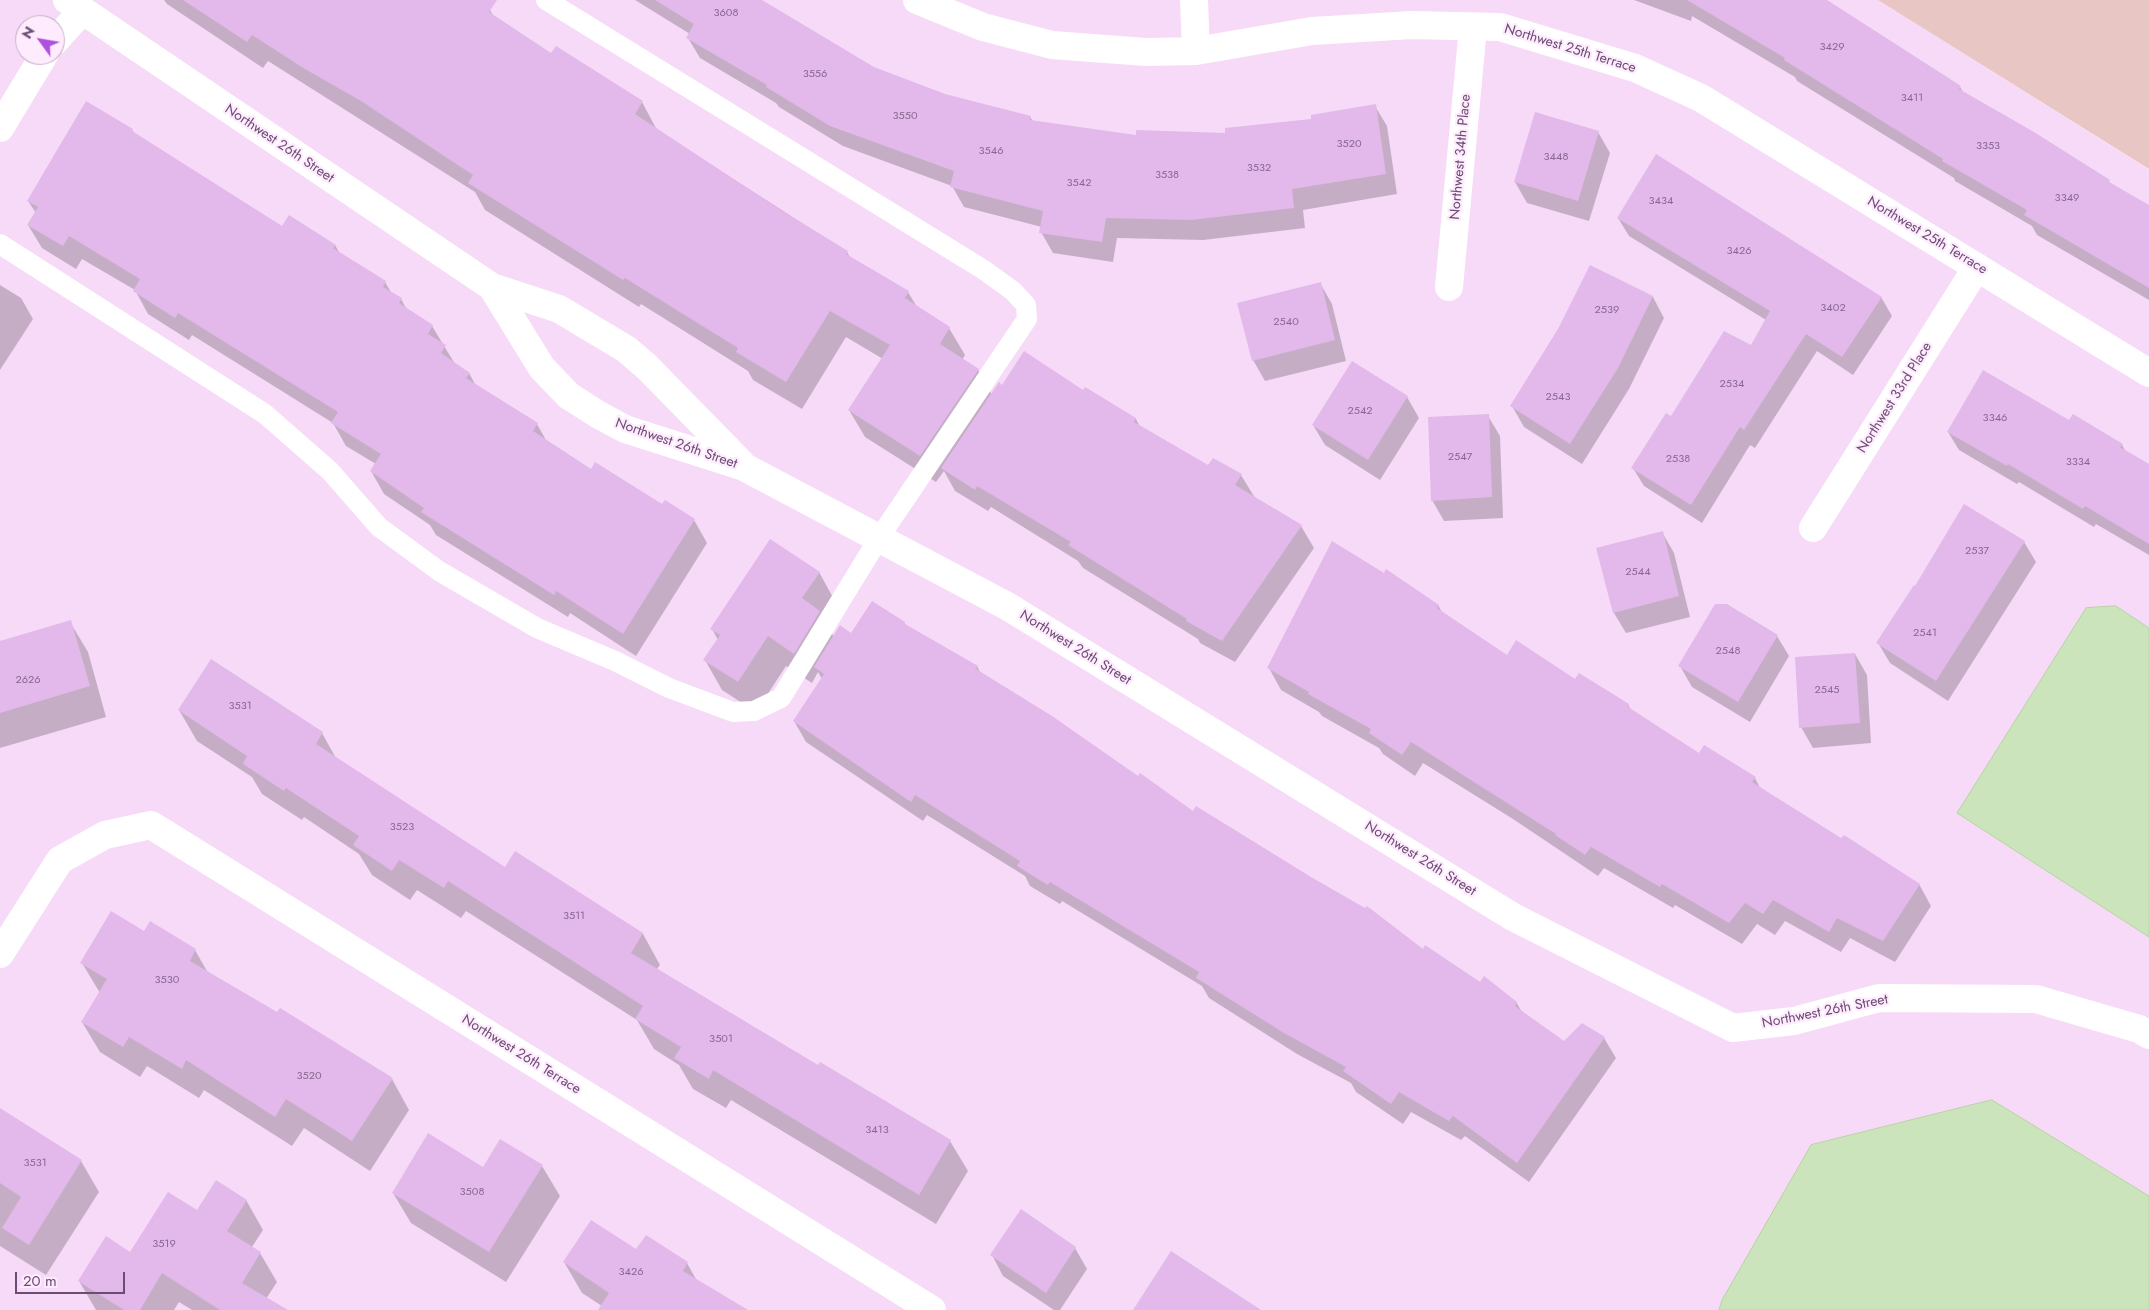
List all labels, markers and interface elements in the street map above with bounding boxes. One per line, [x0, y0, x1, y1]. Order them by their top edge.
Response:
house number: 3608 [714, 6, 738, 20]
north arrow [15, 15, 65, 65]
street label: Northwest 25th Terrace [1502, 21, 1638, 77]
text: N [17, 23, 40, 43]
house number: 3429 [1819, 40, 1845, 54]
house number: 3556 [803, 67, 827, 81]
house number: 3411 [1901, 91, 1923, 105]
street label: Northwest 34th Place [1447, 94, 1475, 220]
street label: Northwest 26th Street [221, 101, 337, 187]
house number: 3550 [892, 109, 918, 123]
house number: 3520 [1336, 137, 1362, 151]
house number: 3353 [1976, 139, 2000, 153]
house number: 3546 [979, 144, 1003, 158]
house number: 3448 [1544, 150, 1568, 164]
house number: 3532 [1247, 161, 1271, 175]
house number: 3538 [1155, 168, 1179, 182]
house number: 3542 [1067, 176, 1091, 190]
house number: 3349 [2055, 191, 2079, 205]
house number: 3434 [1649, 194, 1673, 208]
street label: Northwest 25th Terrace [1864, 194, 1990, 278]
house number: 3426 [1726, 244, 1752, 258]
house number: 3402 [1820, 301, 1846, 315]
house number: 2539 [1595, 303, 1619, 317]
house number: 2540 [1273, 315, 1299, 329]
street label: Northwest 33rd Place [1854, 340, 1936, 456]
house number: 2534 [1720, 377, 1744, 391]
house number: 2543 [1546, 390, 1570, 404]
house number: 2542 [1347, 404, 1373, 418]
house number: 3346 [1983, 411, 2007, 425]
street label: Northwest 26th Street [613, 415, 739, 473]
house number: 2547 [1448, 450, 1472, 464]
house number: 2538 [1666, 452, 1690, 466]
house number: 3334 [2066, 455, 2090, 469]
house number: 2537 [1965, 544, 1989, 558]
house number: 2544 [1625, 565, 1651, 579]
street label: Northwest 26th Street [1016, 607, 1134, 689]
house number: 2541 [1913, 626, 1937, 640]
house number: 2548 [1716, 644, 1740, 658]
house number: 2626 [15, 673, 41, 687]
house number: 2545 [1814, 683, 1840, 697]
house number: 3531 [228, 699, 252, 713]
street label: Northwest 26th Street [1361, 818, 1479, 900]
house number: 3523 [390, 820, 414, 834]
house number: 3511 [563, 909, 585, 923]
house number: 3530 [155, 973, 179, 987]
street label: Northwest 26th Street [1761, 992, 1889, 1032]
street label: Northwest 26th Terrace [458, 1012, 584, 1098]
house number: 3501 [709, 1032, 733, 1046]
house number: 3520 [296, 1069, 322, 1083]
house number: 3413 [865, 1123, 889, 1137]
house number: 3531 [23, 1156, 47, 1170]
house number: 3508 [460, 1185, 484, 1199]
house number: 3519 [152, 1237, 176, 1251]
scale bar [18, 1262, 128, 1294]
house number: 3426 [618, 1265, 644, 1279]
text: 20 m [23, 1270, 57, 1292]

